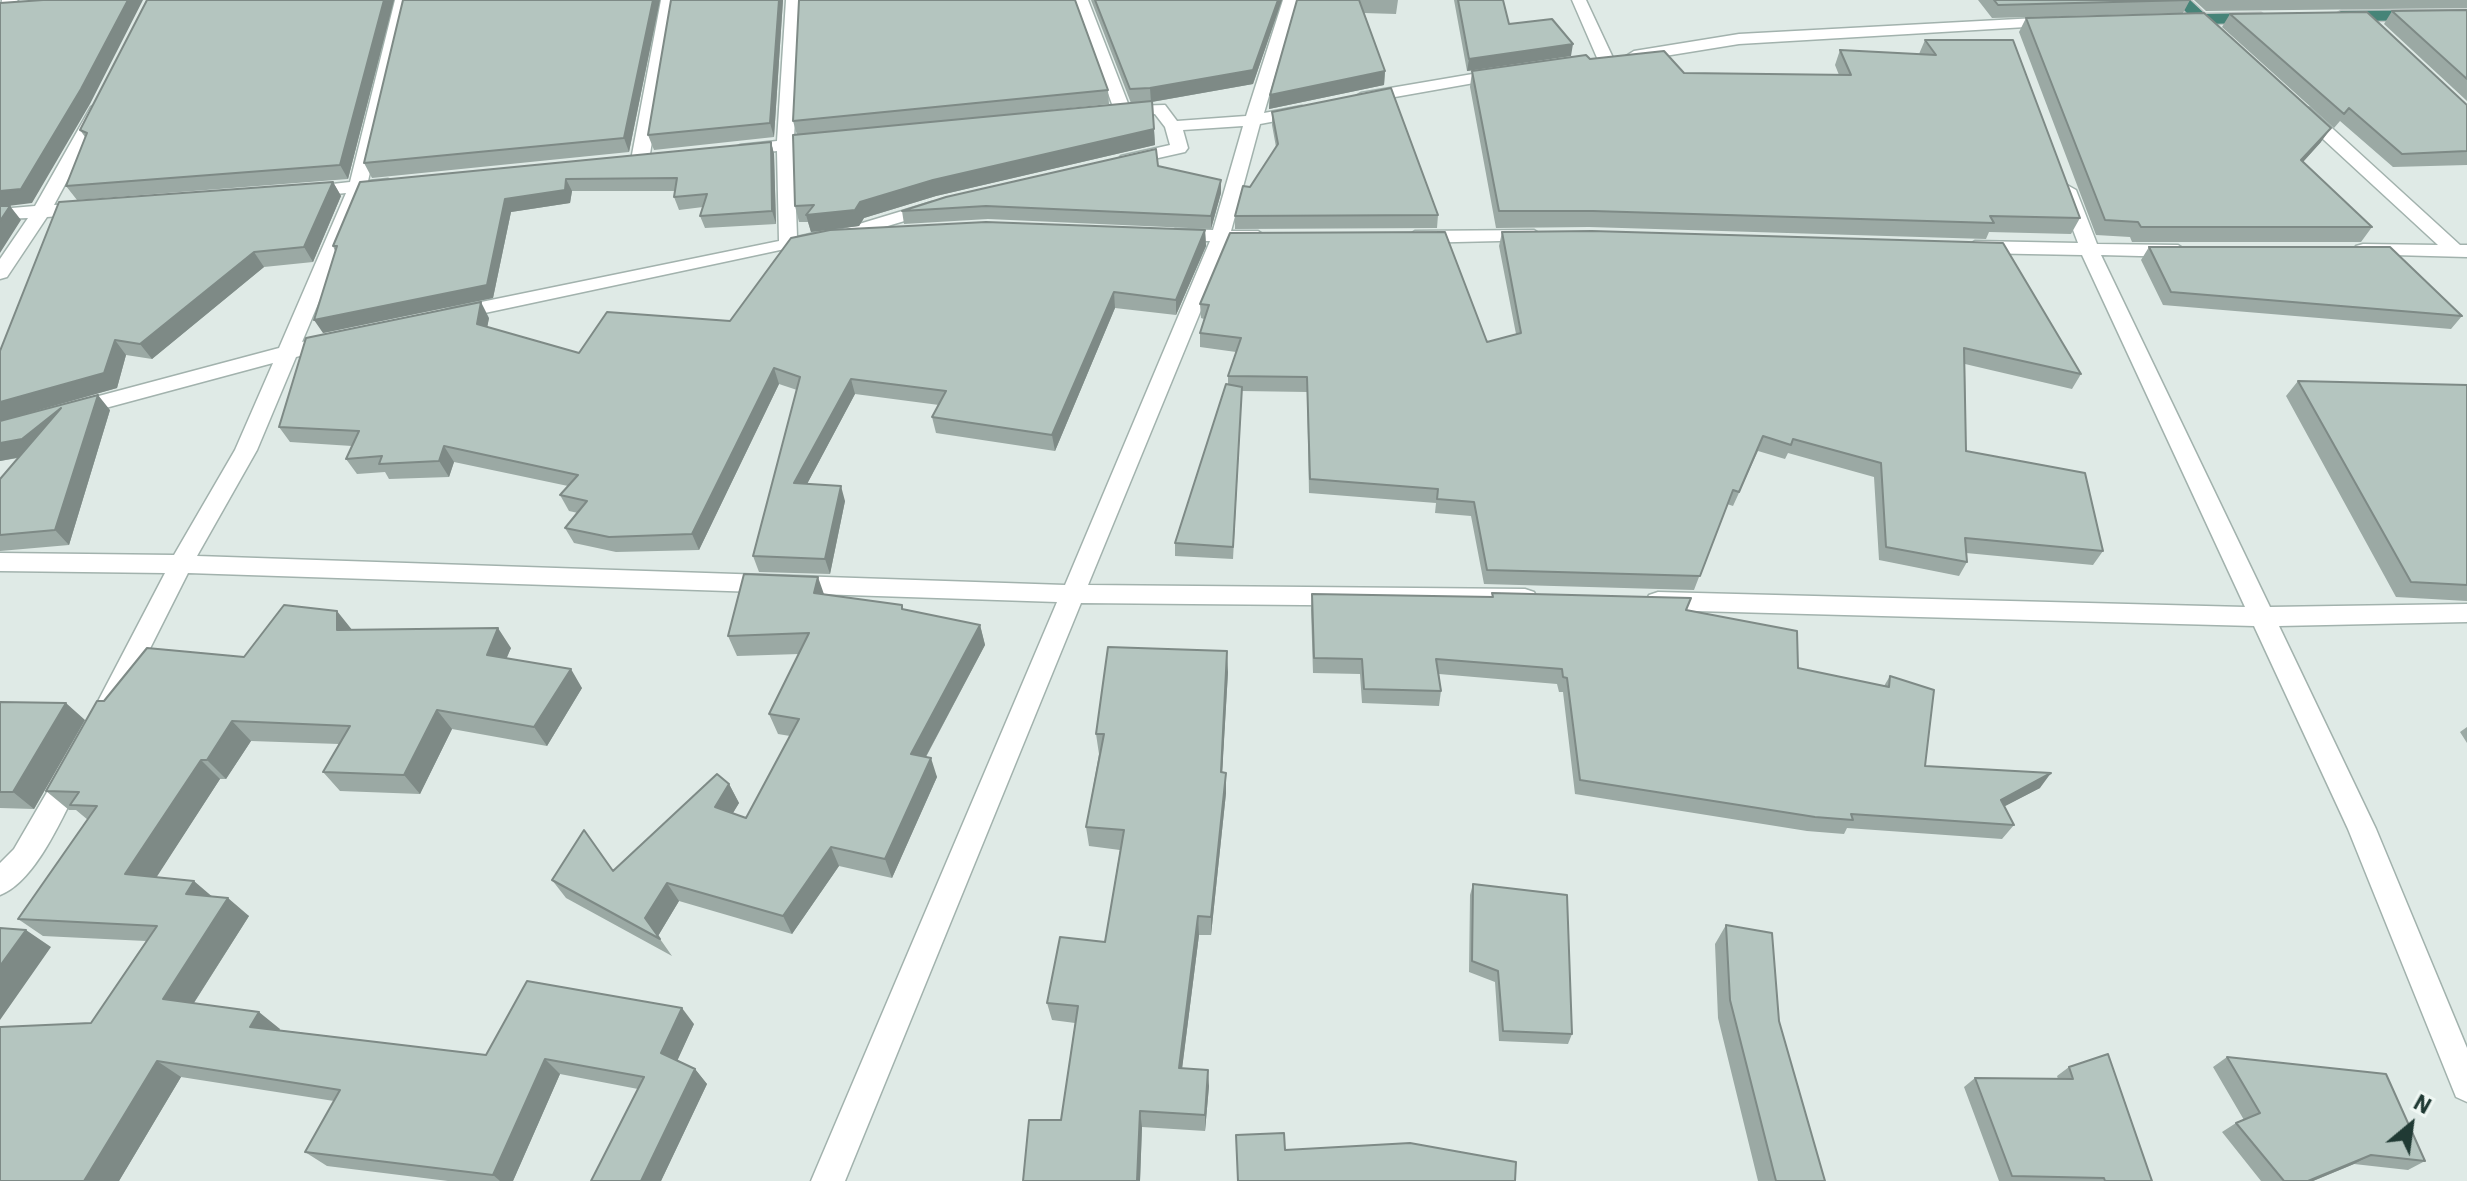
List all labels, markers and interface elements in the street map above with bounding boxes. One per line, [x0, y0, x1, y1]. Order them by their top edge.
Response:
north arrow [2371, 1085, 2451, 1165]
text: N [2409, 1087, 2437, 1120]

